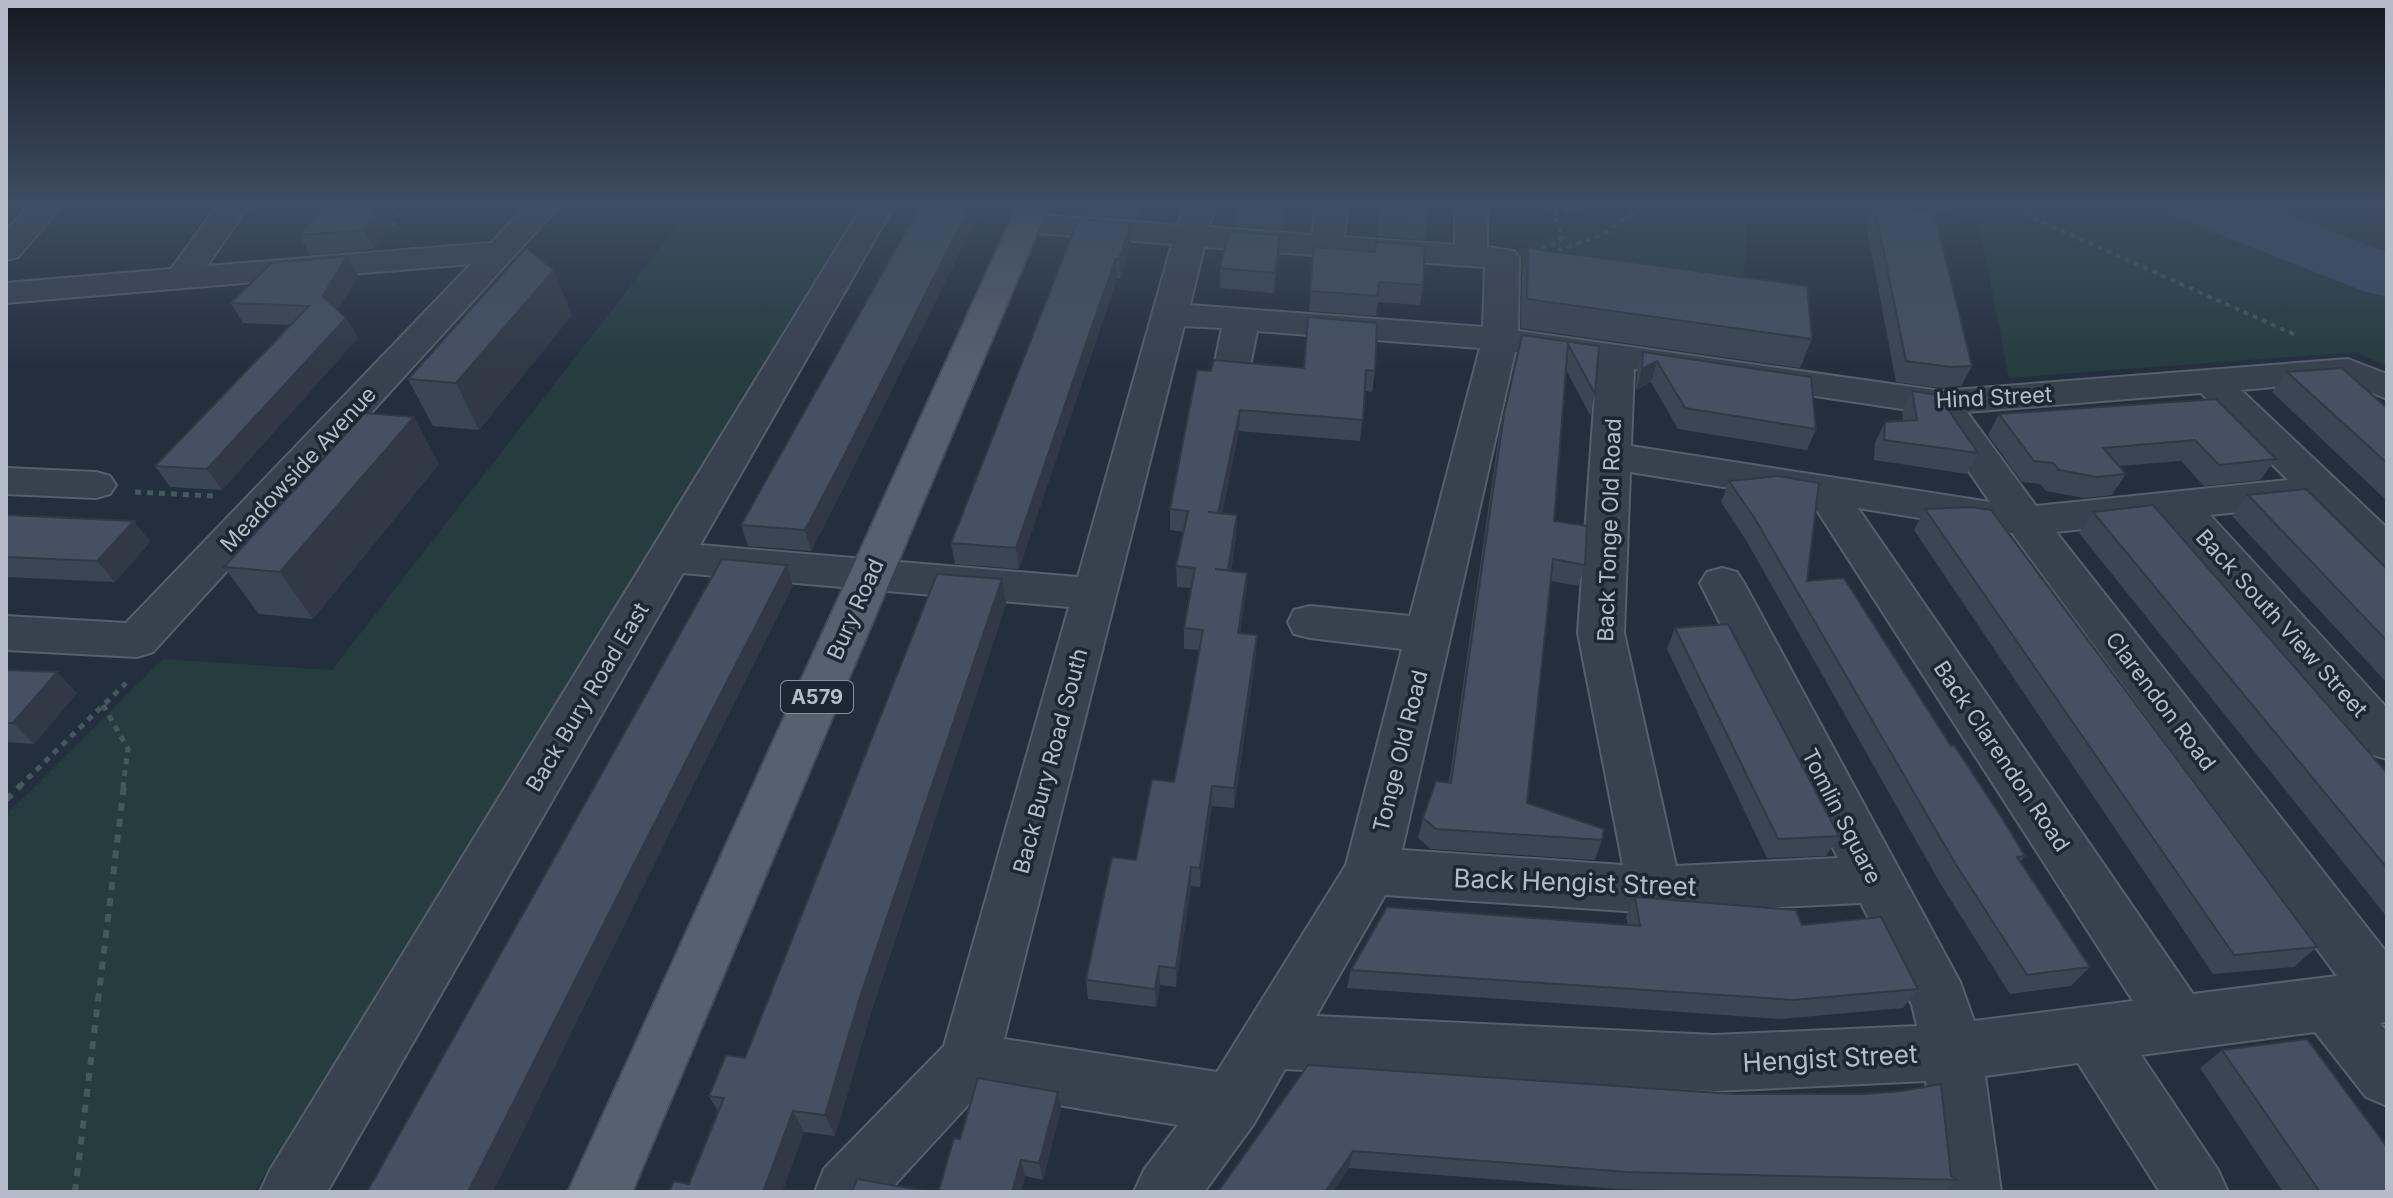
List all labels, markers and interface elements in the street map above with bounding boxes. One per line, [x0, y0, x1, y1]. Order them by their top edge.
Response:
street label: Meadowside Avenue [215, 381, 381, 557]
street label: Hind Street [1935, 381, 2053, 413]
street label: Back Tonge Old Road [1592, 418, 1626, 642]
street label: Back South View Street [2191, 524, 2373, 722]
street label: Bury Road [821, 555, 889, 663]
street label: Back Bury Road East [520, 598, 654, 796]
street label: Clarendon Road [2101, 627, 2221, 775]
street label: Back Bury Road South [1007, 646, 1093, 876]
street label: Back Clarendon Road [1929, 656, 2075, 856]
street label: Tonge Old Road [1367, 667, 1433, 835]
road number: A579 [781, 681, 853, 713]
street label: Tomlin Square [1797, 744, 1887, 888]
street label: Back Hengist Street [1453, 862, 1697, 902]
street label: Hengist Street [1742, 1038, 1918, 1078]

